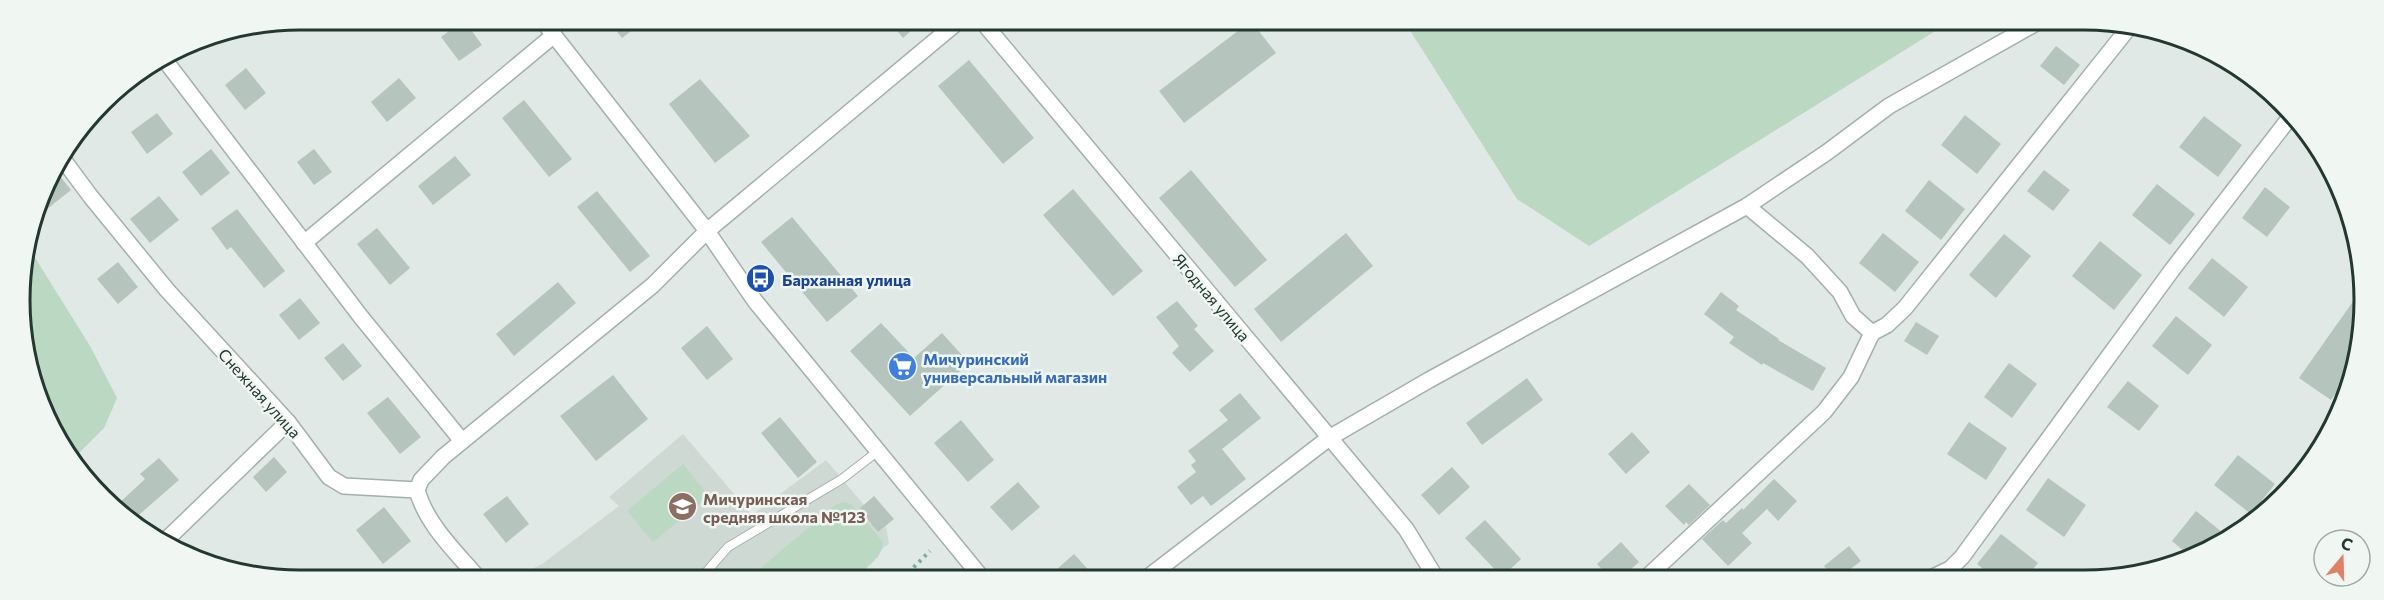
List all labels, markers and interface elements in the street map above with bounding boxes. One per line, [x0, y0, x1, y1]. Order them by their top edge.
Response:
street label: Ягодная улица [1170, 249, 1254, 345]
bus stop icon: Барханная улица [745, 263, 777, 295]
place label: Барханная улица [782, 270, 911, 289]
street label: Снежная улица [215, 344, 305, 442]
place label: Мичуринский универсальный магазин [923, 349, 1107, 386]
supermarket icon: Мичуринский универсальный магазин [886, 351, 918, 383]
place label: Мичуринская средняя школа №123 [703, 489, 866, 526]
school or university icon: Мичуринская средняя школа №123 [666, 491, 698, 523]
north arrow [2312, 528, 2372, 588]
text: С [2339, 533, 2355, 554]

